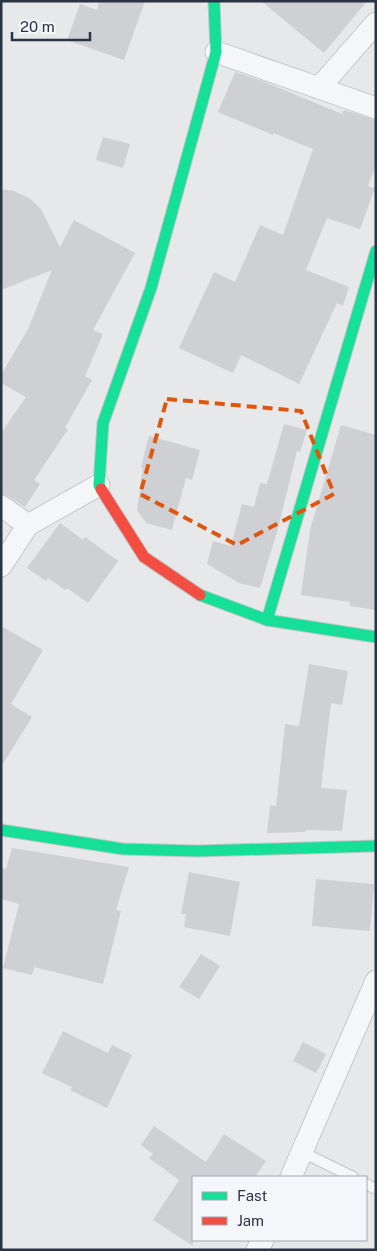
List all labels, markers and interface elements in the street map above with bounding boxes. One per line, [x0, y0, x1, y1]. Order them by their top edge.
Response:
scale bar [12, 10, 90, 42]
text: 20 m [20, 18, 55, 35]
legend [192, 1176, 367, 1241]
text: Fast [237, 1187, 267, 1204]
text: Jam [237, 1212, 264, 1229]

